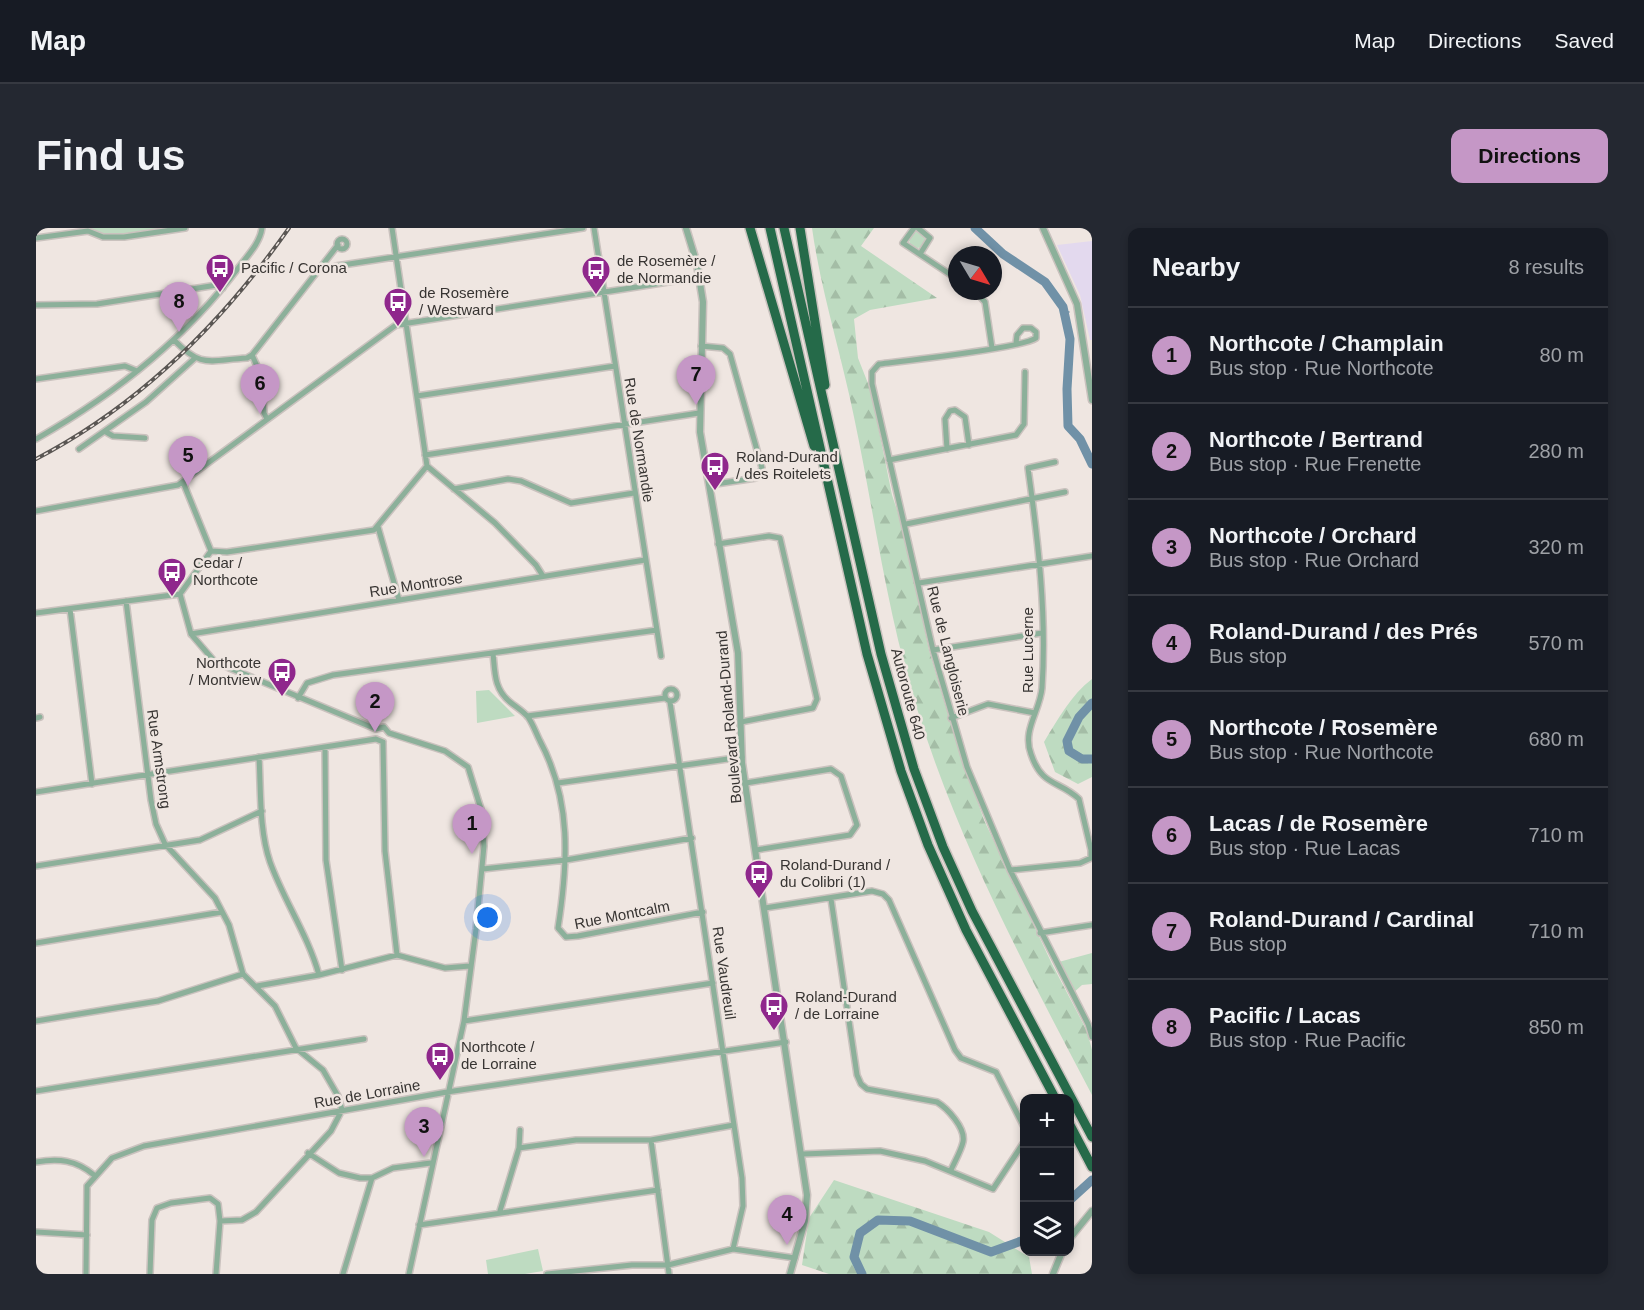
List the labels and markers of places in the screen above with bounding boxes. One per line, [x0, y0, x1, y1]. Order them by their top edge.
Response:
bus stop icon: Pacific / Corona [204, 252, 236, 294]
place label: de Rosemère / de Normandie [617, 252, 716, 286]
bus stop icon: de Rosemère / de Normandie [580, 254, 612, 296]
place label: Pacific / Corona [241, 259, 348, 276]
pin: 8 [160, 282, 198, 332]
place label: de Rosemère / Westward [419, 284, 509, 318]
bus stop icon: de Rosemère / Westward [382, 286, 414, 328]
pin: 7 [676, 356, 716, 405]
pin: 6 [240, 364, 280, 414]
pin: 5 [168, 436, 208, 486]
place label: Roland-Durand / des Roitelets [736, 448, 838, 482]
bus stop icon: Roland-Durand / des Roitelets [699, 450, 731, 492]
place label: Cedar / Northcote [193, 554, 258, 588]
bus stop icon: Cedar / Northcote [156, 556, 188, 598]
place label: Northcote / Montview [189, 654, 261, 688]
bus stop icon: Northcote / Montview [266, 656, 298, 698]
pin: 2 [356, 682, 394, 732]
pin: 1 [452, 804, 492, 854]
place label: Roland-Durand / du Colibri (1) [780, 856, 891, 890]
bus stop icon: Roland-Durand / du Colibri (1) [743, 858, 775, 900]
place label: Roland-Durand / de Lorraine [795, 988, 897, 1022]
bus stop icon: Roland-Durand / de Lorraine [758, 990, 790, 1032]
place label: Northcote / de Lorraine [461, 1038, 537, 1072]
bus stop icon: Northcote / de Lorraine [424, 1040, 456, 1082]
pin: 3 [404, 1108, 444, 1157]
pin: 4 [768, 1196, 807, 1245]

